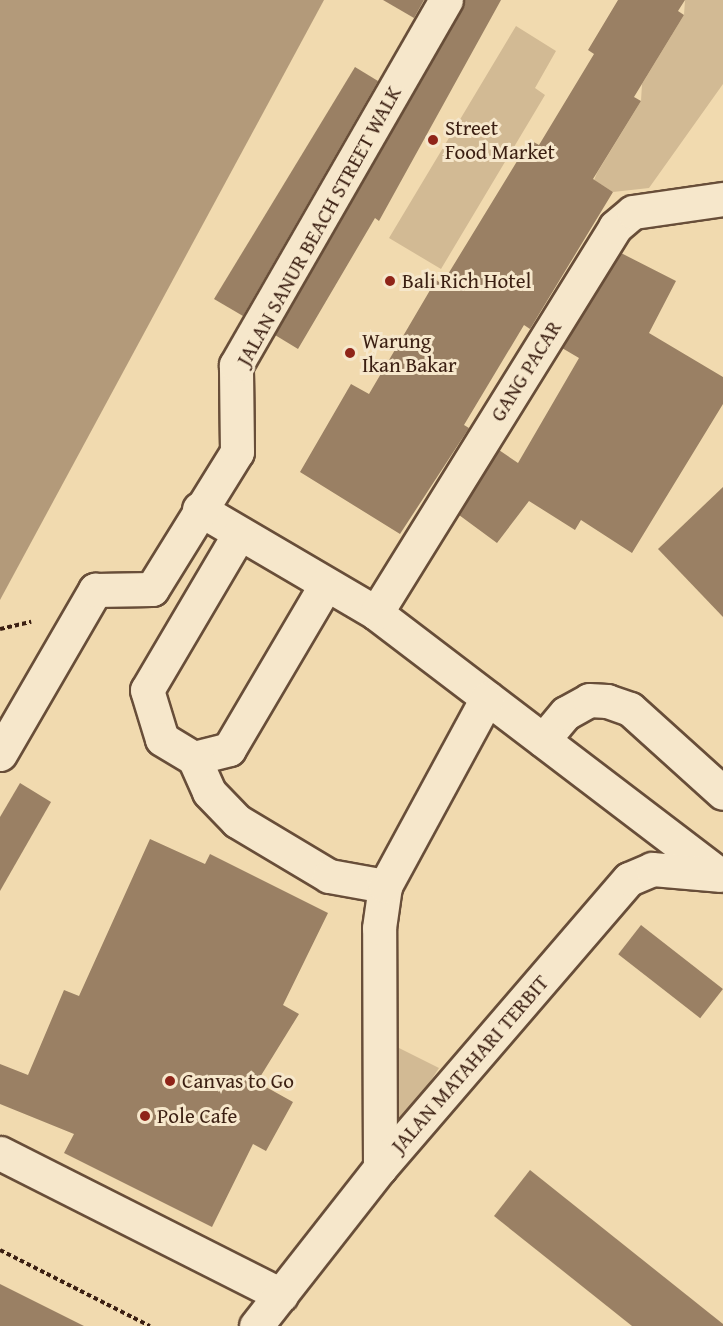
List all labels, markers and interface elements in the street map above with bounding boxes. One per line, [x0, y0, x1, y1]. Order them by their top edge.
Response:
street label: JALAN SANUR BEACH STREET WALK [231, 82, 407, 370]
place label: Street Food Market [445, 115, 555, 165]
marker: Street Food Market [426, 133, 440, 147]
place label: Bali Rich Hotel [402, 268, 531, 294]
marker: Bali Rich Hotel [383, 274, 397, 288]
street label: GANG PACAR [485, 316, 567, 426]
place label: Warung Ikan Bakar [362, 328, 457, 378]
marker: Warung Ikan Bakar [343, 346, 357, 360]
street label: JALAN MATAHARI TERBIT [386, 970, 554, 1158]
place label: Canvas to Go [182, 1068, 294, 1094]
marker: Canvas to Go [163, 1074, 177, 1088]
place label: Pole Cafe [157, 1103, 237, 1129]
marker: Pole Cafe [138, 1109, 152, 1123]

